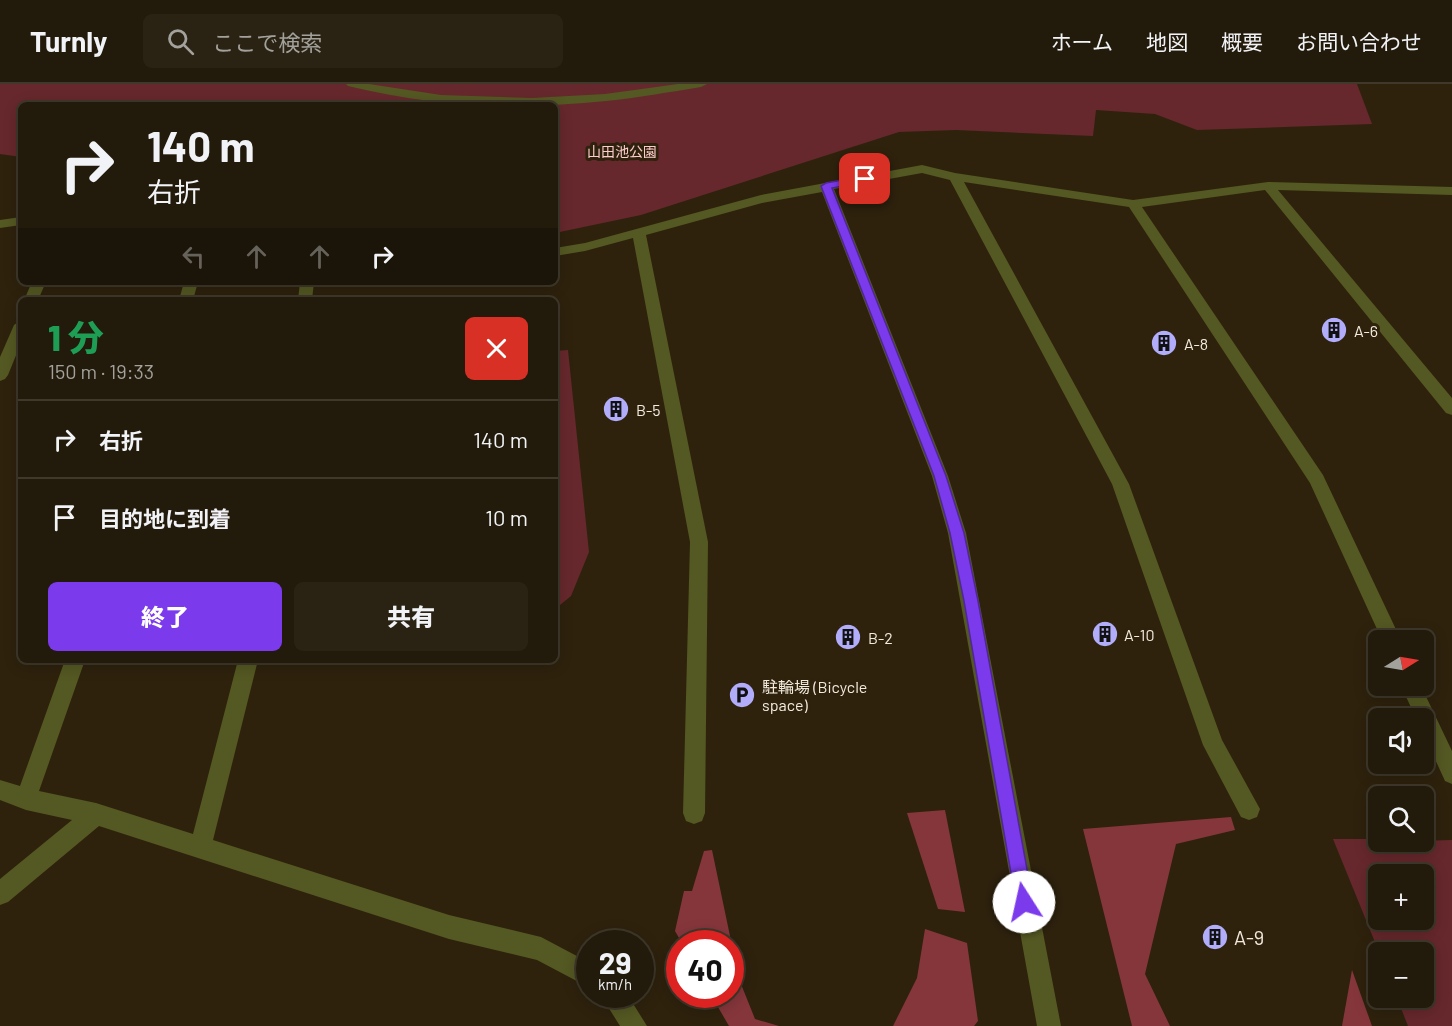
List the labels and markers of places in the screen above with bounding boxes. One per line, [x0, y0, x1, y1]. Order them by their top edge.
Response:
pin [839, 153, 890, 204]
building icon: A-6 [1319, 315, 1349, 345]
place label: A-6 [1354, 321, 1378, 340]
building icon: A-8 [1149, 328, 1179, 358]
place label: A-8 [1184, 334, 1208, 353]
building icon: B-5 [601, 394, 631, 424]
place label: B-5 [636, 400, 661, 419]
building icon: A-10 [1090, 619, 1120, 649]
building icon: B-2 [833, 622, 863, 652]
place label: A-10 [1124, 625, 1154, 644]
place label: B-2 [868, 628, 893, 647]
place label: 駐輪場 (Bicycle space) [762, 677, 867, 714]
parking icon: 駐輪場 (Bicycle space) [727, 680, 757, 710]
building icon: A-9 [1200, 922, 1230, 952]
place label: A-9 [1234, 925, 1264, 949]

